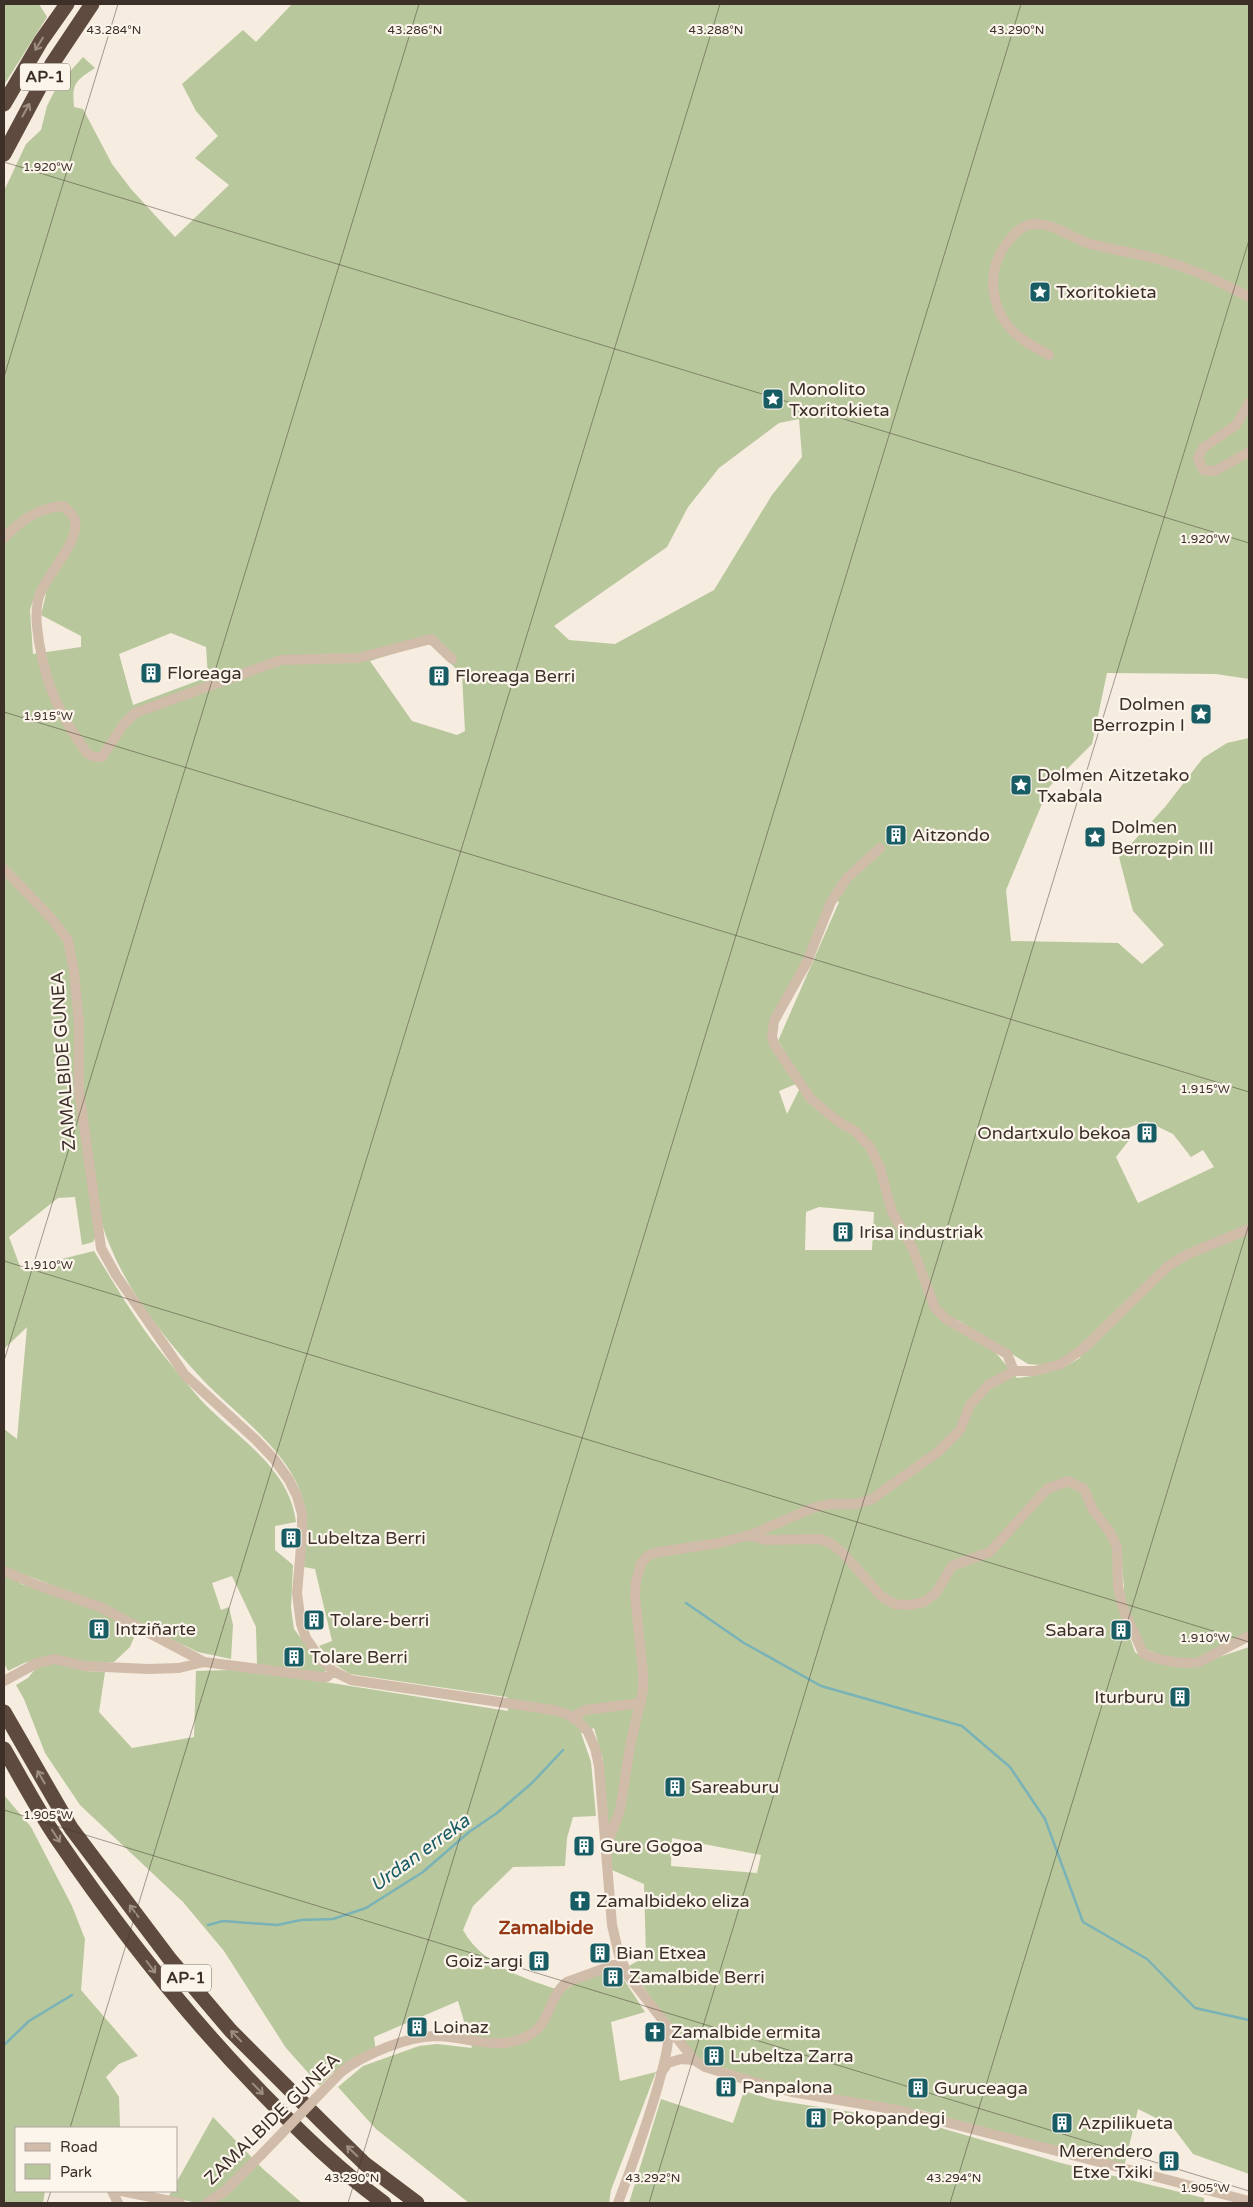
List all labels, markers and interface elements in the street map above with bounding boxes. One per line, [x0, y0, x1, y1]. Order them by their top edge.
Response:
text: 43.284°N [87, 23, 141, 37]
text: 43.286°N [388, 23, 442, 37]
text: 43.288°N [689, 23, 743, 37]
text: 43.290°N [990, 23, 1044, 37]
one-way arrow [34, 36, 44, 50]
road number: AP-1 [20, 64, 70, 90]
one-way arrow [22, 103, 31, 118]
text: 1.920°W [23, 160, 73, 174]
place icon: Txoritokieta [1028, 280, 1052, 304]
place label: Txoritokieta [1056, 281, 1157, 303]
place label: Monolito Txoritokieta [789, 378, 890, 421]
place icon: Monolito Txoritokieta [761, 387, 785, 411]
text: 1.920°W [1180, 532, 1230, 546]
building icon: Floreaga [139, 661, 163, 685]
place label: Floreaga [167, 662, 242, 684]
building icon: Floreaga Berri [427, 664, 451, 688]
place label: Floreaga Berri [455, 665, 575, 687]
place label: Dolmen Berrozpin I [1092, 693, 1185, 736]
place icon: Dolmen Berrozpin I [1189, 702, 1213, 726]
text: 1.915°W [23, 709, 73, 723]
place label: Dolmen Aitzetako Txabala [1037, 764, 1189, 807]
place icon: Dolmen Aitzetako Txabala [1009, 773, 1033, 797]
place label: Dolmen Berrozpin III [1111, 816, 1214, 859]
building icon: Aitzondo [884, 823, 908, 847]
place label: Aitzondo [912, 824, 990, 846]
place icon: Dolmen Berrozpin III [1083, 825, 1107, 849]
street label: ZAMALBIDE GUNEA [46, 970, 80, 1152]
text: 1.915°W [1180, 1082, 1230, 1096]
building icon: Ondartxulo bekoa [1135, 1121, 1159, 1145]
place label: Ondartxulo bekoa [977, 1122, 1131, 1144]
building icon: Irisa industriak [831, 1220, 855, 1244]
place label: Irisa industriak [859, 1221, 983, 1243]
text: 1.910°W [23, 1258, 73, 1272]
building icon: Lubeltza Berri [279, 1526, 303, 1550]
place label: Lubeltza Berri [307, 1527, 426, 1549]
building icon: Tolare-berri [302, 1608, 326, 1632]
place label: Tolare-berri [330, 1609, 429, 1631]
building icon: Intziñarte [87, 1617, 111, 1641]
place label: Intziñarte [115, 1618, 196, 1640]
building icon: Sabara [1109, 1618, 1133, 1642]
place label: Sabara [1045, 1619, 1105, 1641]
text: 1.910°W [1180, 1631, 1230, 1645]
building icon: Tolare Berri [282, 1645, 306, 1669]
place label: Tolare Berri [310, 1646, 408, 1668]
building icon: Iturburu [1168, 1685, 1192, 1709]
place label: Iturburu [1094, 1686, 1164, 1708]
one-way arrow [36, 1771, 46, 1785]
building icon: Sareaburu [663, 1775, 687, 1799]
place label: Sareaburu [691, 1776, 779, 1798]
text: 1.905°W [23, 1808, 73, 1822]
water label: Urdan erreka [366, 1809, 475, 1896]
one-way arrow [50, 1829, 61, 1843]
building icon: Gure Gogoa [572, 1834, 596, 1858]
place label: Gure Gogoa [600, 1835, 703, 1857]
church icon: Zamalbideko eliza [568, 1889, 592, 1913]
place label: Zamalbideko eliza [596, 1890, 750, 1912]
one-way arrow [128, 1905, 139, 1918]
district label: Zamalbide [498, 1917, 594, 1939]
building icon: Bian Etxea [588, 1941, 612, 1965]
place label: Bian Etxea [616, 1942, 706, 1964]
building icon: Goiz-argi [527, 1949, 551, 1973]
place label: Goiz-argi [445, 1950, 523, 1972]
one-way arrow [146, 1960, 156, 1974]
road number: AP-1 [161, 1965, 211, 1992]
building icon: Zamalbide Berri [601, 1965, 625, 1989]
place label: Zamalbide Berri [629, 1966, 765, 1988]
building icon: Loinaz [405, 2015, 429, 2039]
place label: Loinaz [433, 2016, 489, 2038]
church icon: Zamalbide ermita [643, 2020, 667, 2044]
place label: Zamalbide ermita [671, 2021, 821, 2043]
one-way arrow [231, 2031, 243, 2043]
building icon: Lubeltza Zarra [702, 2044, 726, 2068]
place label: Lubeltza Zarra [730, 2045, 854, 2067]
street label: ZAMALBIDE GUNEA [200, 2049, 344, 2189]
building icon: Panpalona [714, 2075, 738, 2099]
place label: Panpalona [742, 2076, 833, 2098]
building icon: Guruceaga [906, 2076, 930, 2100]
place label: Guruceaga [934, 2077, 1028, 2099]
one-way arrow [252, 2083, 265, 2095]
building icon: Pokopandegi [804, 2106, 828, 2130]
place label: Pokopandegi [832, 2107, 945, 2129]
building icon: Azpilikueta [1050, 2111, 1074, 2135]
place label: Azpilikueta [1078, 2112, 1173, 2134]
legend [15, 2127, 178, 2192]
text: Road [60, 2138, 98, 2156]
place label: Merendero Etxe Txiki [1059, 2140, 1153, 2183]
one-way arrow [345, 2145, 358, 2157]
building icon: Merendero Etxe Txiki [1157, 2149, 1181, 2173]
text: Park [60, 2163, 92, 2181]
text: 43.290°N [325, 2171, 379, 2185]
text: 43.292°N [626, 2171, 680, 2185]
text: 43.294°N [927, 2171, 981, 2185]
text: 1.905°W [1180, 2181, 1230, 2195]

